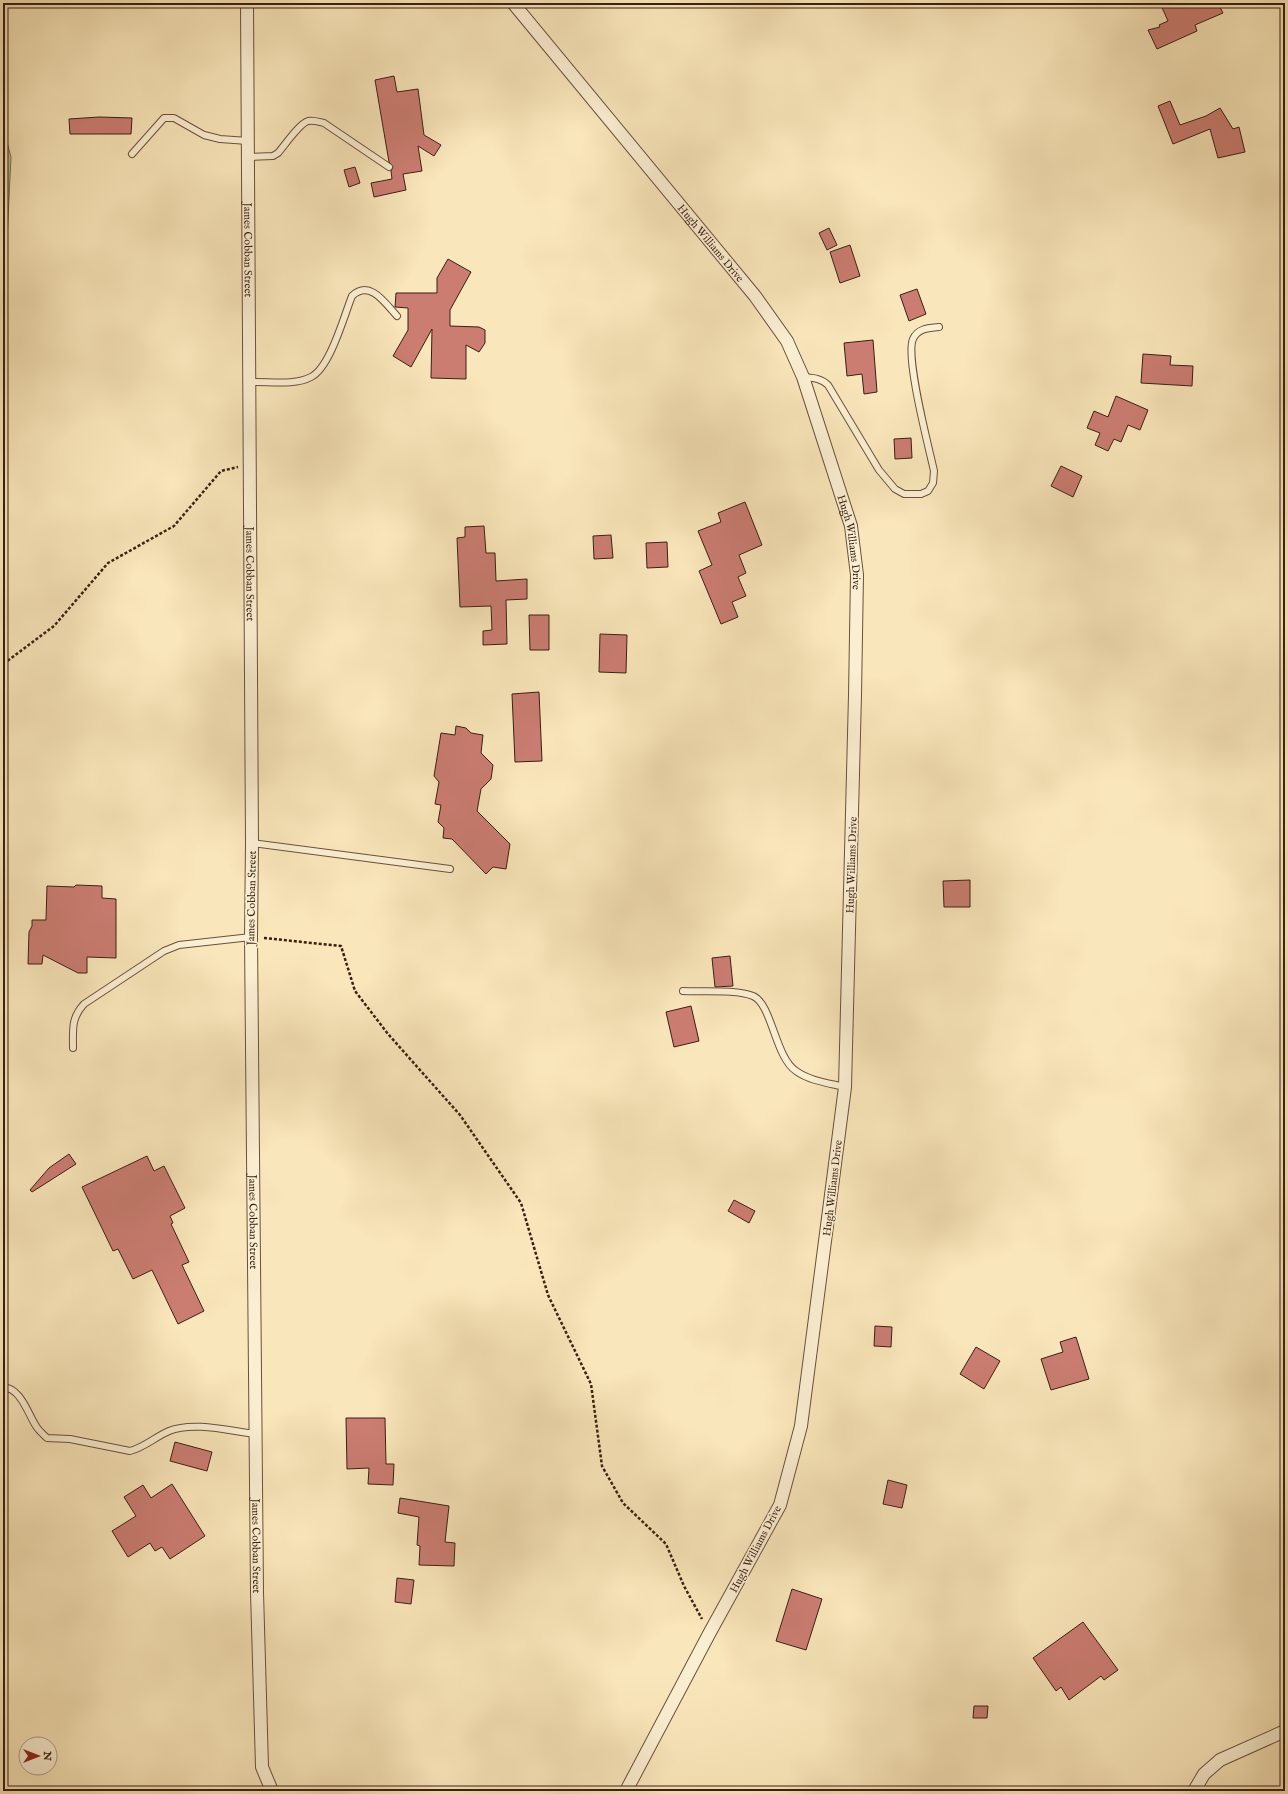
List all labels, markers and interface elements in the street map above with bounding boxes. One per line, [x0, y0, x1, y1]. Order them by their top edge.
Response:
street label: James Cobban Street [240, 201, 255, 298]
street label: Hugh Williams Drive [674, 202, 747, 285]
street label: Hugh Williams Drive [833, 493, 863, 590]
street label: James Cobban Street [242, 525, 257, 622]
street label: Hugh Williams Drive [843, 816, 861, 914]
street label: James Cobban Street [244, 850, 260, 947]
street label: Hugh Williams Drive [820, 1139, 846, 1237]
street label: James Cobban Street [245, 1173, 260, 1270]
street label: James Cobban Street [248, 1497, 263, 1594]
street label: Hugh Williams Drive [727, 1503, 785, 1595]
north arrow [18, 1736, 58, 1776]
text: N [40, 1750, 54, 1761]

